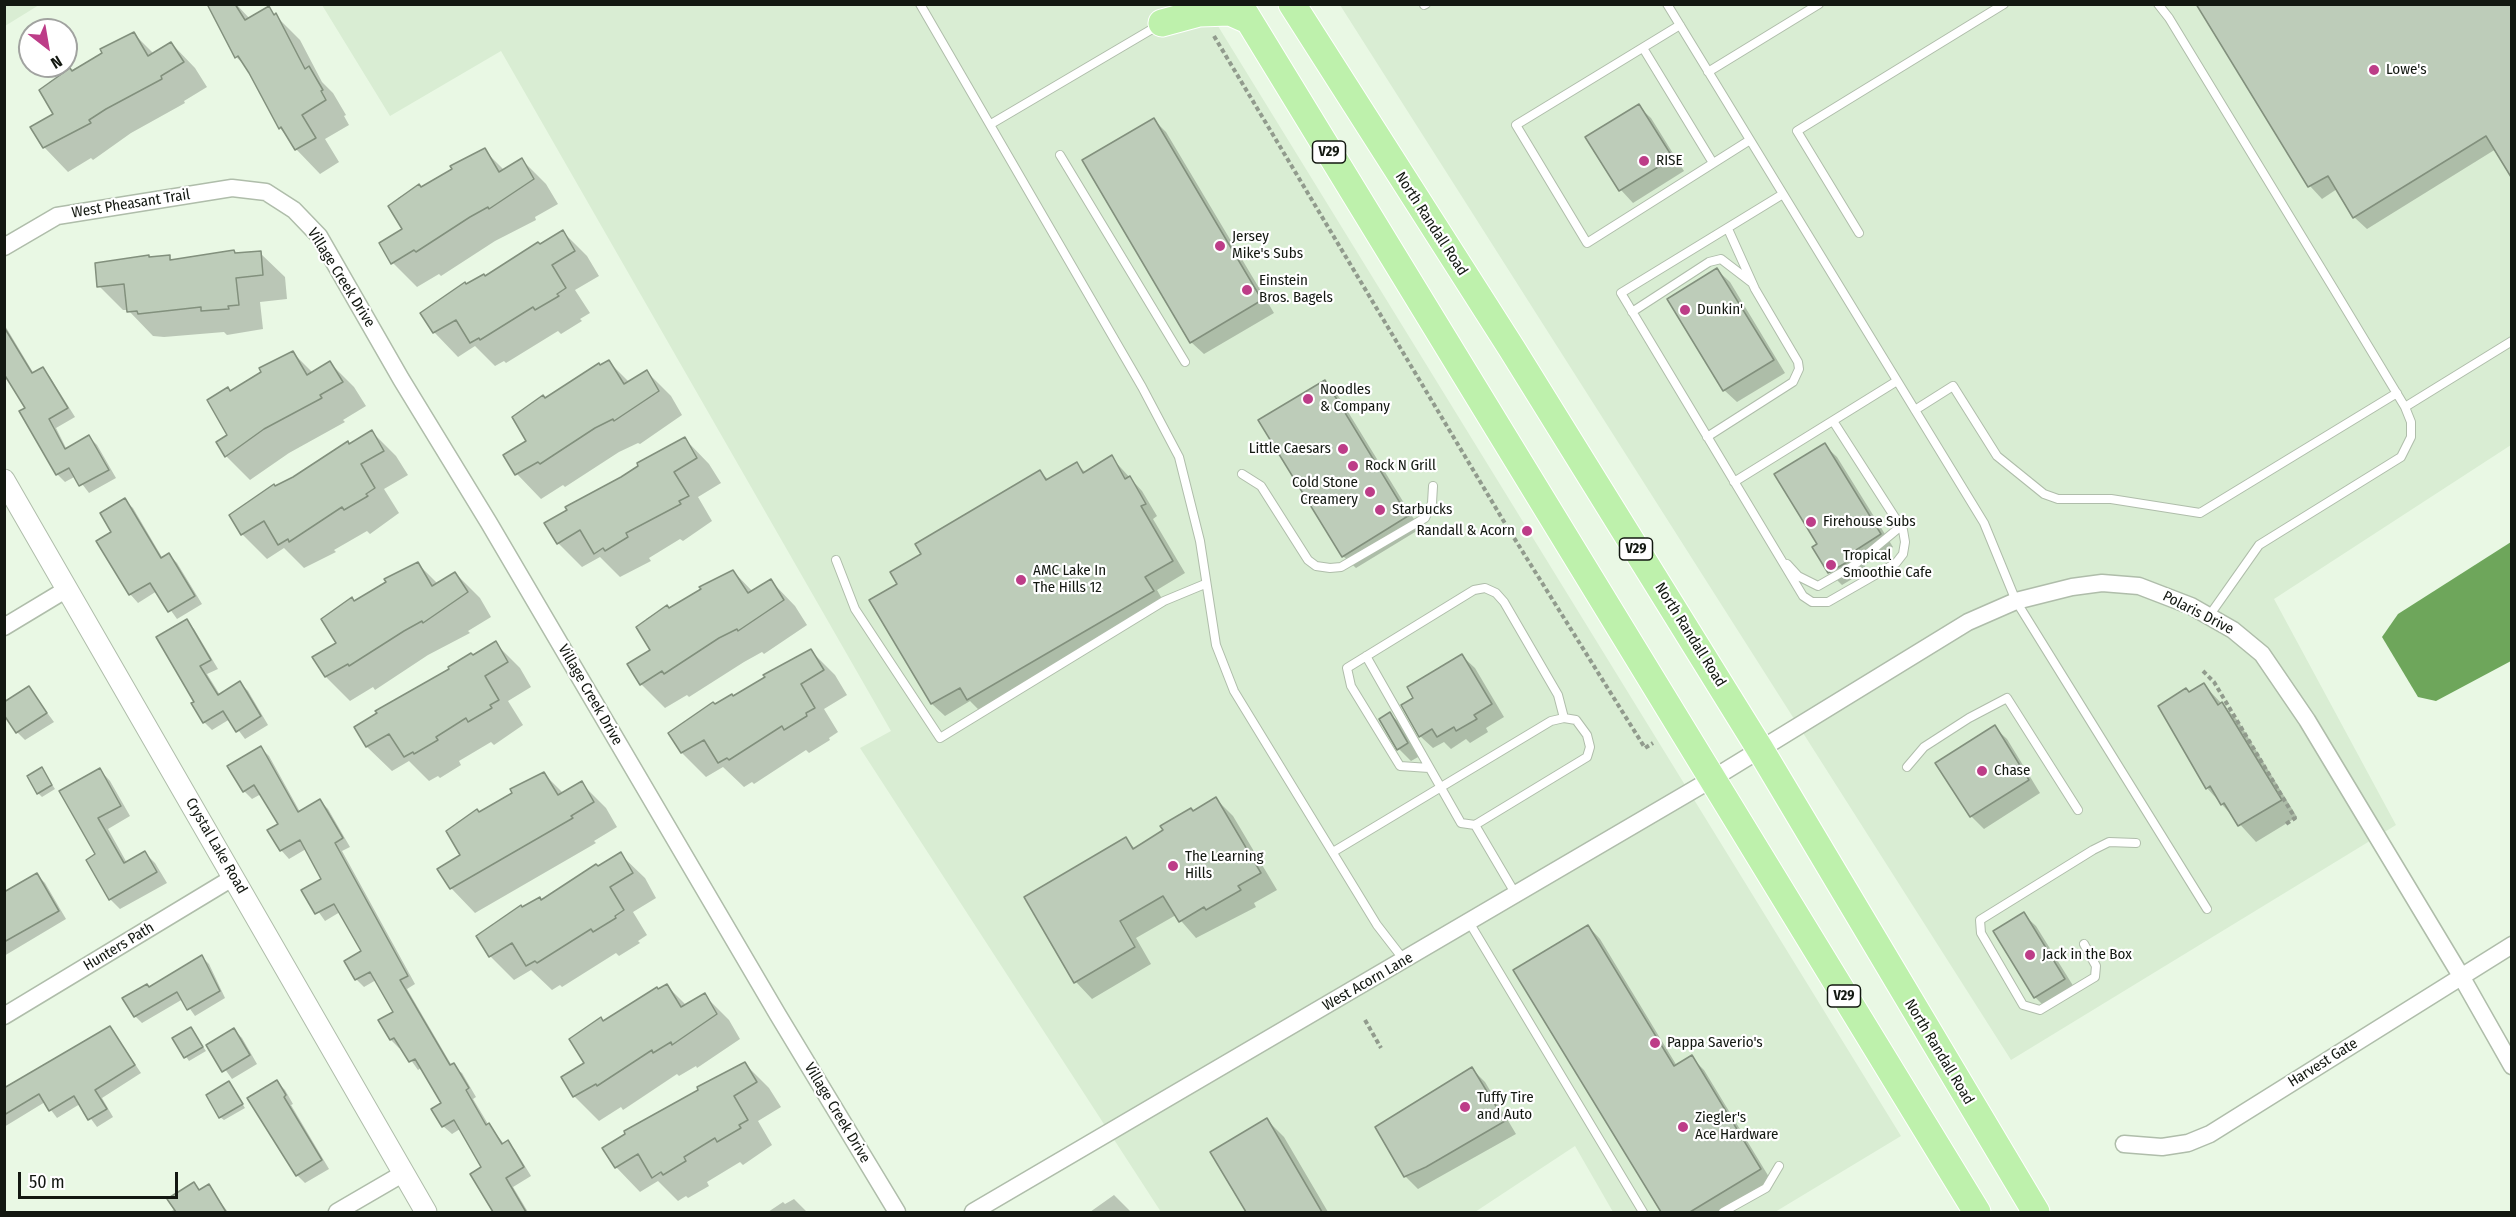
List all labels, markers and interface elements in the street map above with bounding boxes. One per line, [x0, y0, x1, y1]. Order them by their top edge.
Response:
north arrow [18, 18, 78, 78]
text: N [47, 52, 66, 73]
place label: Lowe's [2386, 61, 2427, 79]
marker: Lowe's [2367, 63, 2381, 77]
road number: V29 [1312, 141, 1346, 163]
place label: RISE [1656, 152, 1683, 170]
marker: RISE [1637, 154, 1651, 168]
street label: North Randall Road [1391, 169, 1471, 279]
street label: West Pheasant Trail [71, 186, 191, 222]
street label: Village Creek Drive [303, 225, 379, 331]
place label: Jersey Mike's Subs [1232, 228, 1303, 263]
marker: Jersey Mike's Subs [1213, 239, 1227, 253]
place label: Einstein Bros. Bagels [1259, 272, 1333, 307]
marker: Einstein Bros. Bagels [1240, 283, 1254, 297]
place label: Dunkin' [1697, 301, 1743, 319]
marker: Dunkin' [1678, 303, 1692, 317]
place label: Noodles & Company [1320, 381, 1390, 416]
marker: Noodles & Company [1301, 392, 1315, 406]
place label: Little Caesars [1249, 440, 1331, 458]
marker: Little Caesars [1336, 442, 1350, 456]
place label: Rock N Grill [1365, 457, 1436, 475]
marker: Rock N Grill [1346, 459, 1360, 473]
place label: Cold Stone Creamery [1292, 474, 1358, 509]
marker: Cold Stone Creamery [1363, 485, 1377, 499]
place label: Starbucks [1392, 501, 1452, 519]
marker: Starbucks [1373, 503, 1387, 517]
place label: Firehouse Subs [1823, 513, 1916, 531]
marker: Firehouse Subs [1804, 515, 1818, 529]
place label: Randall & Acorn [1416, 522, 1515, 540]
marker: Randall & Acorn [1520, 524, 1534, 538]
road number: V29 [1620, 538, 1652, 560]
place label: Tropical Smoothie Cafe [1843, 547, 1932, 582]
marker: Tropical Smoothie Cafe [1824, 558, 1838, 572]
place label: AMC Lake In The Hills 12 [1033, 562, 1106, 597]
marker: AMC Lake In The Hills 12 [1014, 573, 1028, 587]
street label: North Randall Road [1651, 580, 1729, 690]
street label: Polaris Drive [2160, 587, 2236, 639]
street label: Village Creek Drive [554, 641, 626, 749]
place label: Chase [1994, 762, 2030, 780]
marker: Chase [1975, 764, 1989, 778]
street label: Crystal Lake Road [181, 795, 251, 897]
place label: The Learning Hills [1185, 848, 1264, 883]
marker: The Learning Hills [1166, 859, 1180, 873]
street label: Hunters Path [80, 919, 158, 975]
place label: Jack in the Box [2042, 946, 2132, 964]
marker: Jack in the Box [2023, 948, 2037, 962]
street label: West Acorn Lane [1320, 949, 1416, 1015]
road number: V29 [1828, 985, 1860, 1007]
street label: North Randall Road [1900, 996, 1978, 1108]
place label: Pappa Saverio's [1667, 1034, 1763, 1052]
street label: Harvest Gate [2285, 1035, 2361, 1091]
marker: Pappa Saverio's [1648, 1036, 1662, 1050]
street label: Village Creek Drive [800, 1060, 874, 1166]
place label: Tuffy Tire and Auto [1477, 1089, 1534, 1124]
marker: Tuffy Tire and Auto [1458, 1100, 1472, 1114]
place label: Ziegler's Ace Hardware [1695, 1109, 1778, 1144]
marker: Ziegler's Ace Hardware [1676, 1120, 1690, 1134]
scale bar [21, 1160, 182, 1198]
text: 50 m [29, 1171, 65, 1193]

